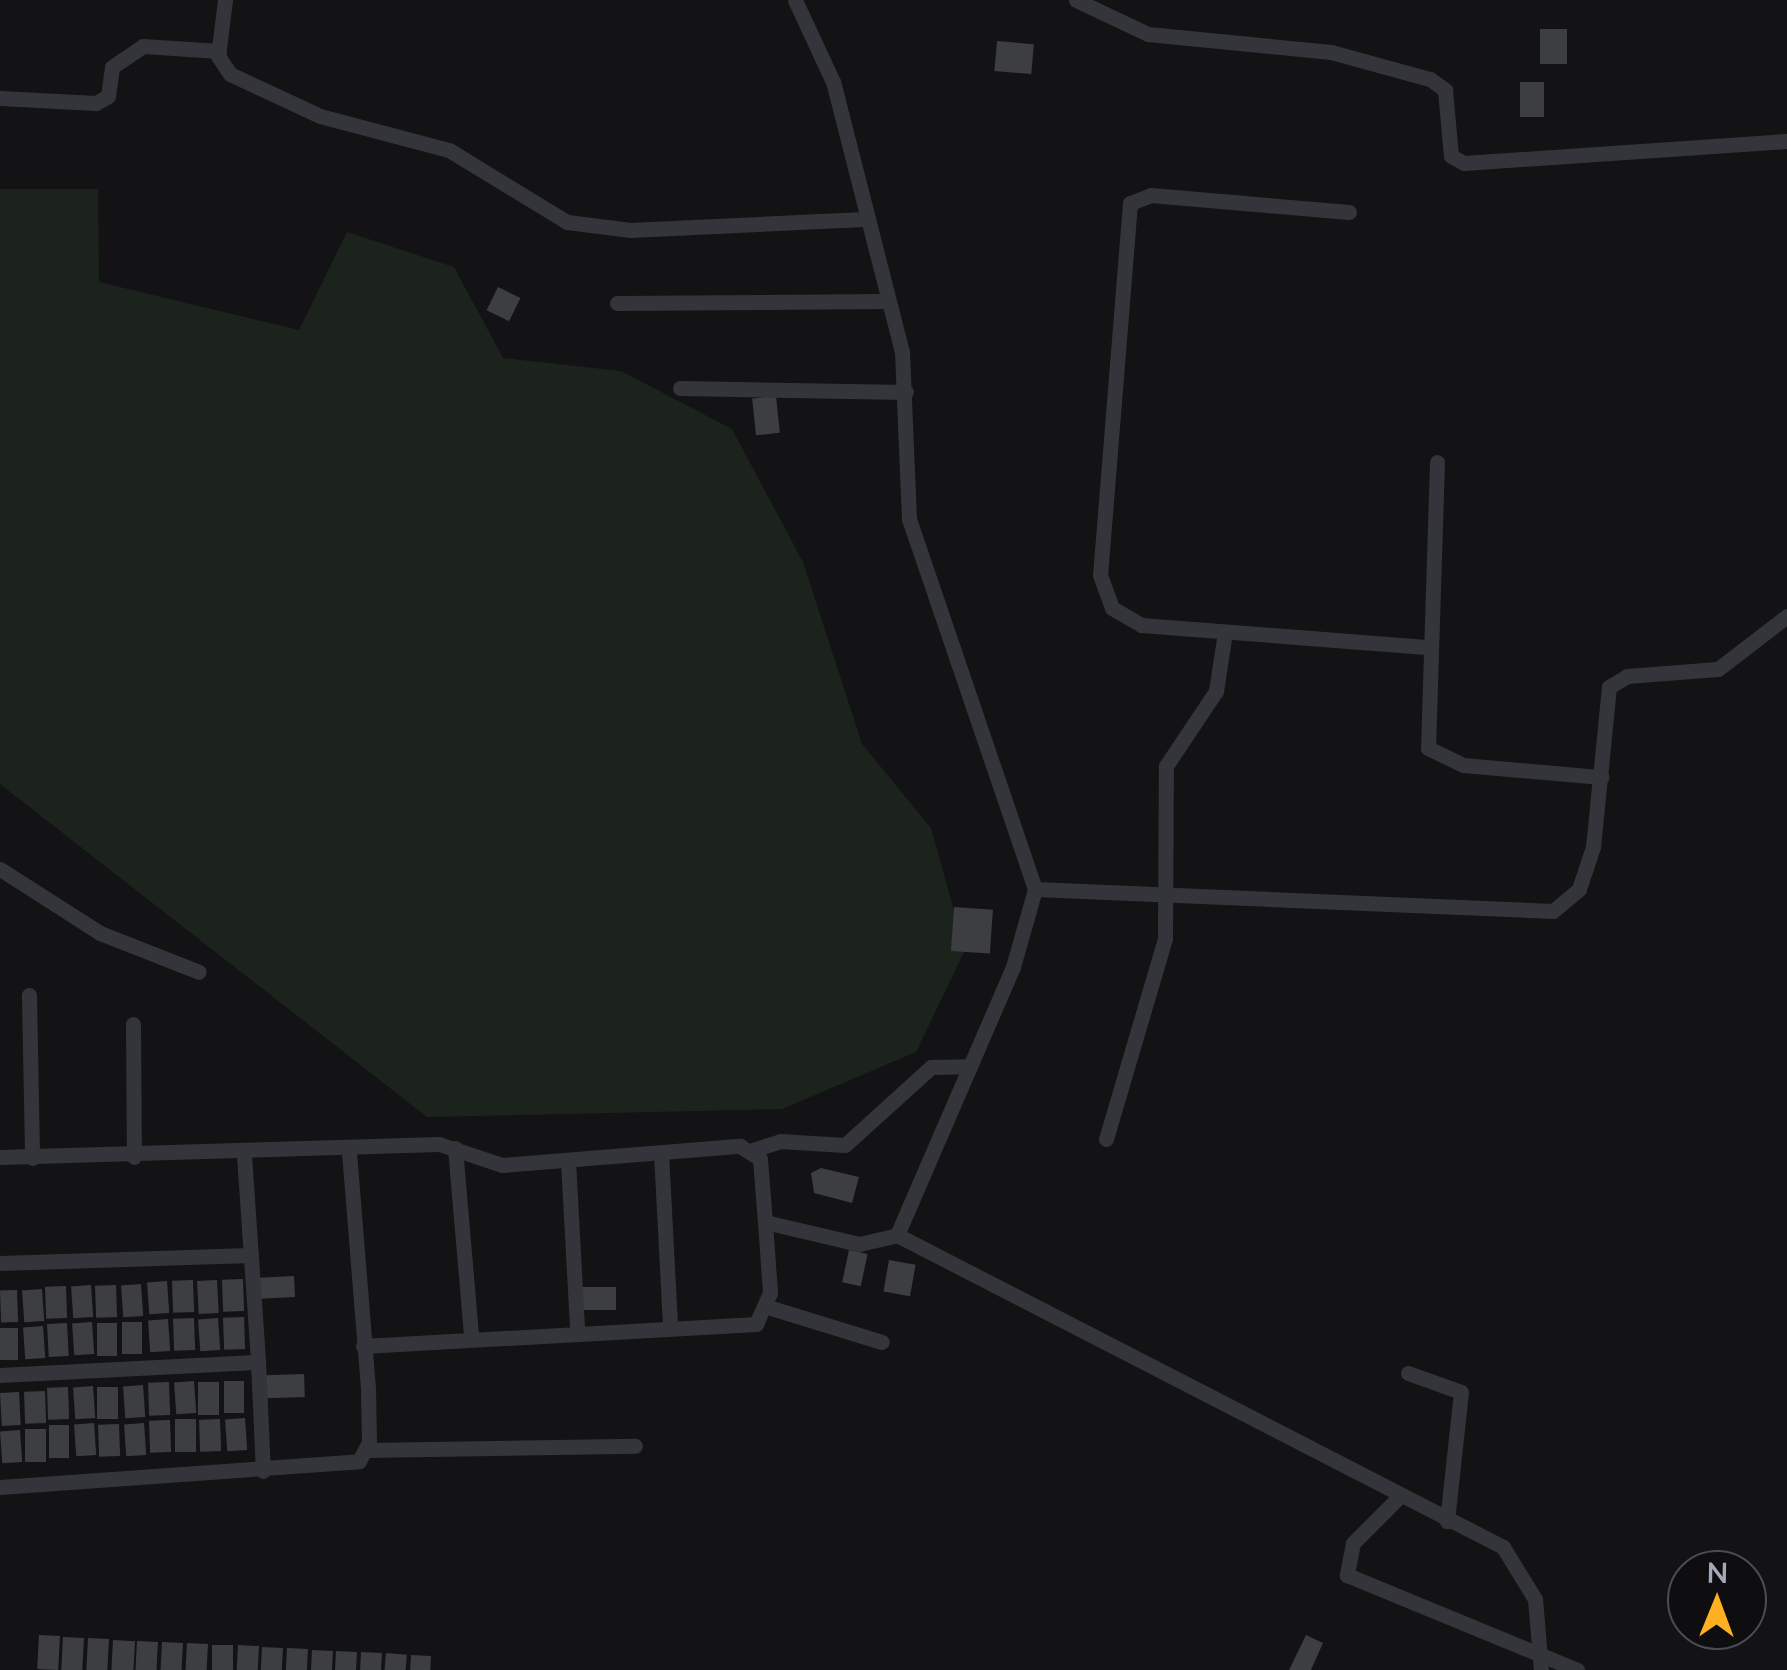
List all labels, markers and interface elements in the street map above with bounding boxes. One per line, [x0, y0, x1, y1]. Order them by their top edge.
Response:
north arrow [1667, 1550, 1767, 1650]
text: N [1706, 1555, 1729, 1589]

